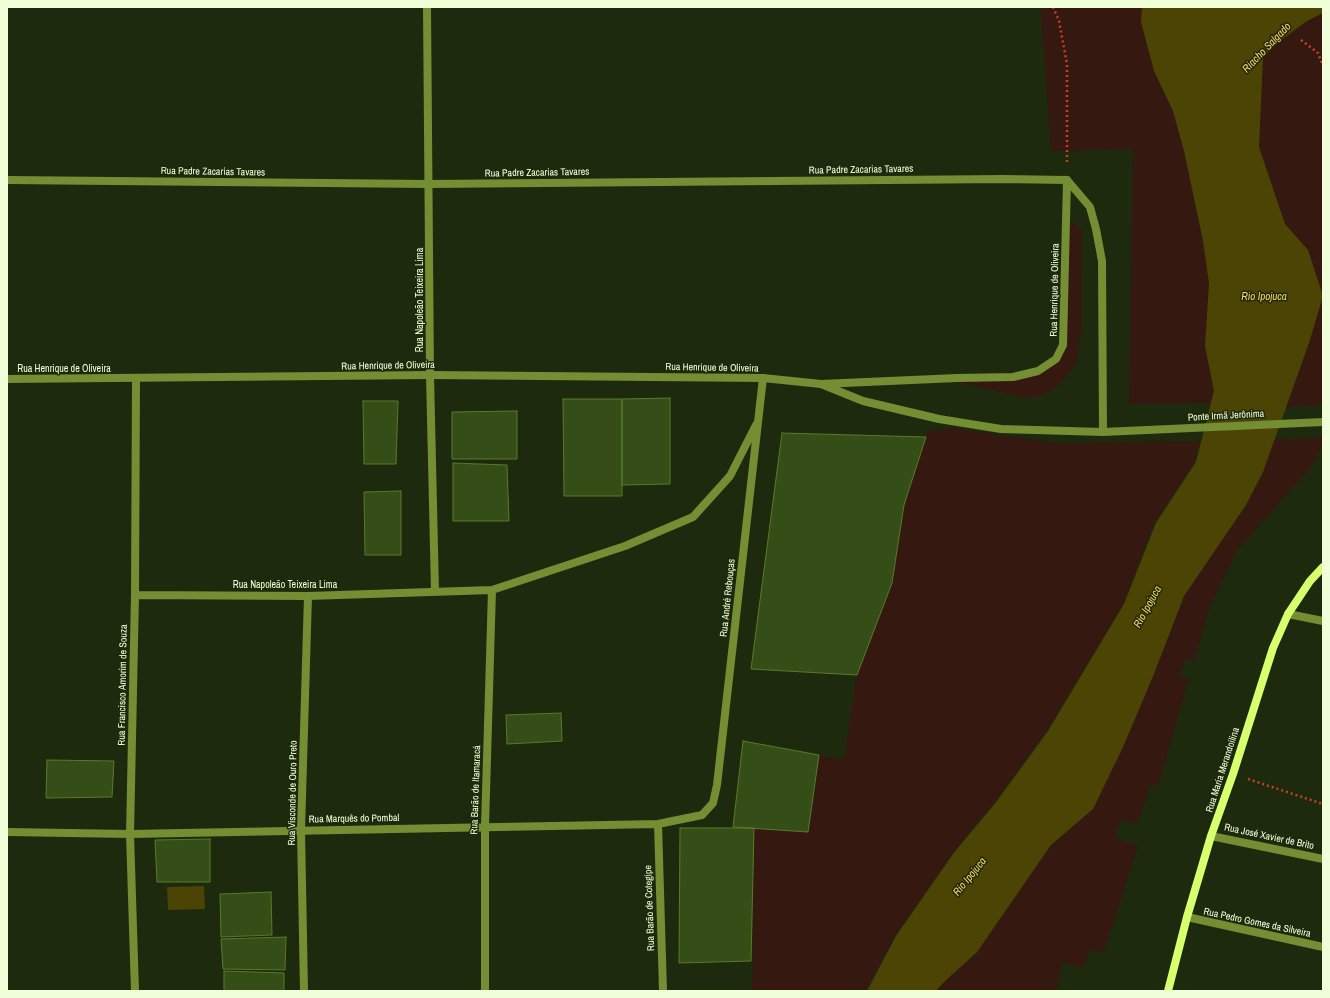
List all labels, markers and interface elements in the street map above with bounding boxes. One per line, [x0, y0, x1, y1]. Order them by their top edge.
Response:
water label: Riacho Salgado [1240, 20, 1294, 76]
street label: Rua Padre Zacarias Tavares [809, 163, 913, 177]
street label: Rua Padre Zacarias Tavares [161, 165, 265, 179]
street label: Rua Padre Zacarias Tavares [485, 166, 589, 180]
street label: Rua Henrique de Oliveira [1048, 243, 1062, 337]
street label: Rua Napoleão Teixeira Lima [414, 248, 426, 352]
water label: Rio Ipojuca [1241, 290, 1287, 304]
street label: Rua Henrique de Oliveira [341, 359, 435, 373]
street label: Rua Henrique de Oliveira [665, 361, 759, 375]
street label: Rua Henrique de Oliveira [17, 363, 111, 375]
street label: Ponte Irmã Jerônima [1187, 408, 1265, 424]
street label: Rua André Rebouças [718, 558, 738, 638]
street label: Rua Napoleão Teixeira Lima [233, 579, 337, 591]
water label: Rio Ipojuca [1131, 584, 1165, 630]
street label: Rua Francisco Amorim de Souza [116, 624, 130, 746]
street label: Rua Maria Merandoilina [1204, 726, 1242, 814]
street label: Rua Visconde de Ouro Preto [286, 740, 300, 846]
street label: Rua Barão de Itamaracá [468, 745, 484, 835]
street label: Rua Marquês do Pombal [309, 812, 399, 826]
street label: Rua José Xavier de Brito [1223, 822, 1315, 852]
water label: Rio Ipojuca [951, 855, 989, 899]
street label: Rua Barão de Cotegipe [643, 865, 657, 951]
street label: Rua Pedro Gomes da Silveira [1202, 906, 1312, 940]

